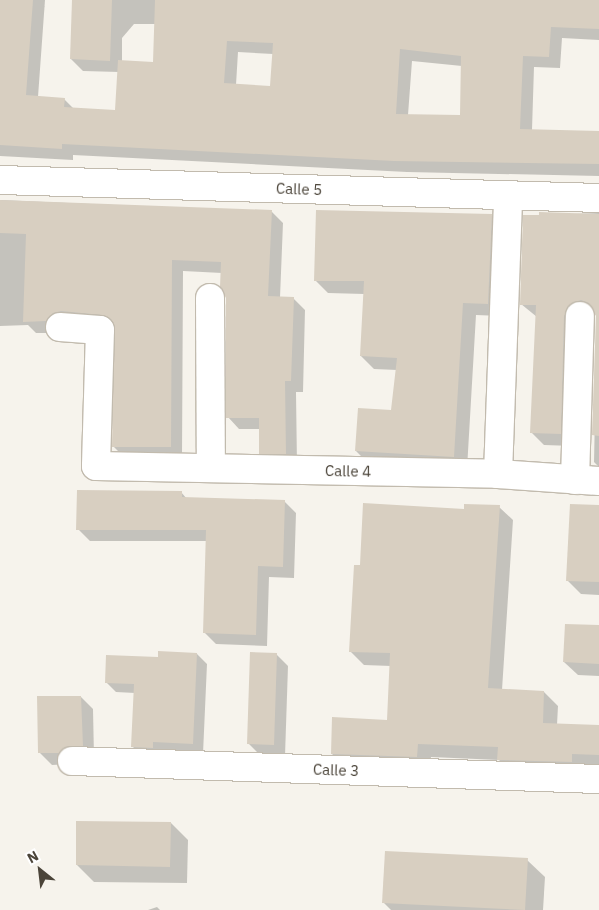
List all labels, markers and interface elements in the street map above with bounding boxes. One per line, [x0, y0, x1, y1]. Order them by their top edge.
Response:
street label: Calle 5 [276, 179, 322, 199]
street label: Calle 4 [325, 462, 371, 480]
street label: Calle 3 [313, 760, 359, 780]
north arrow [15, 845, 65, 895]
text: N [24, 847, 42, 867]

